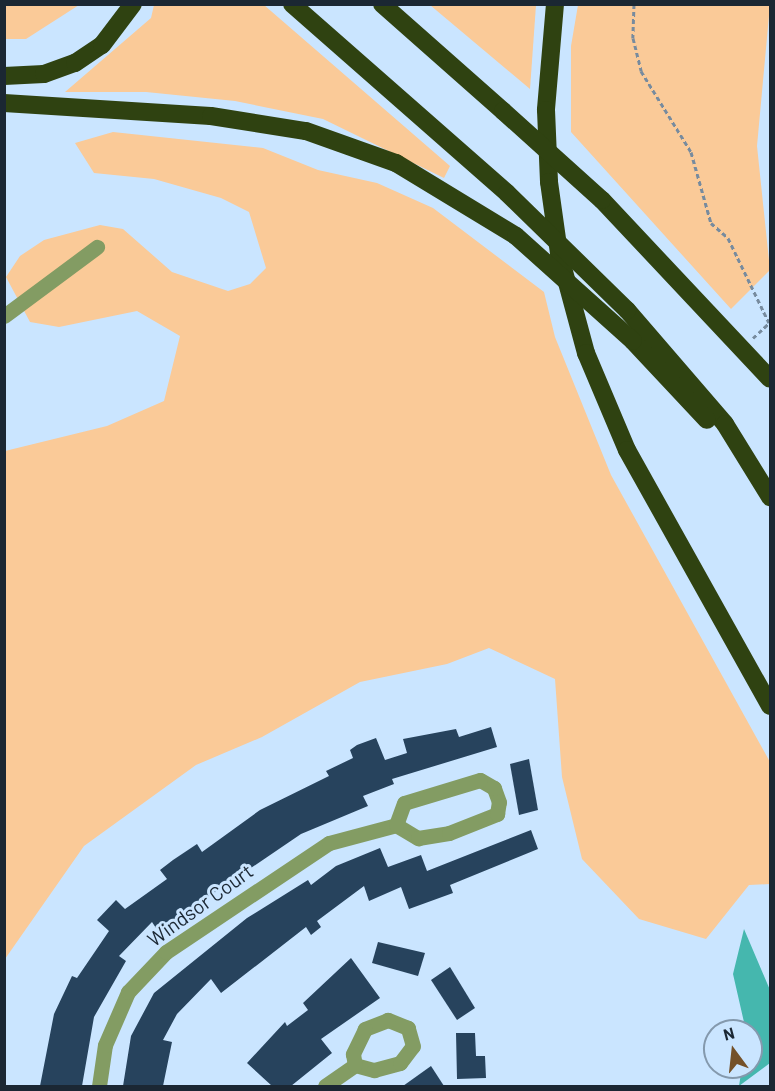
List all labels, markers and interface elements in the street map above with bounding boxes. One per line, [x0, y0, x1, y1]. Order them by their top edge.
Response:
street label: Windsor Court [143, 859, 257, 951]
north arrow [703, 1019, 763, 1079]
text: N [721, 1023, 736, 1044]

